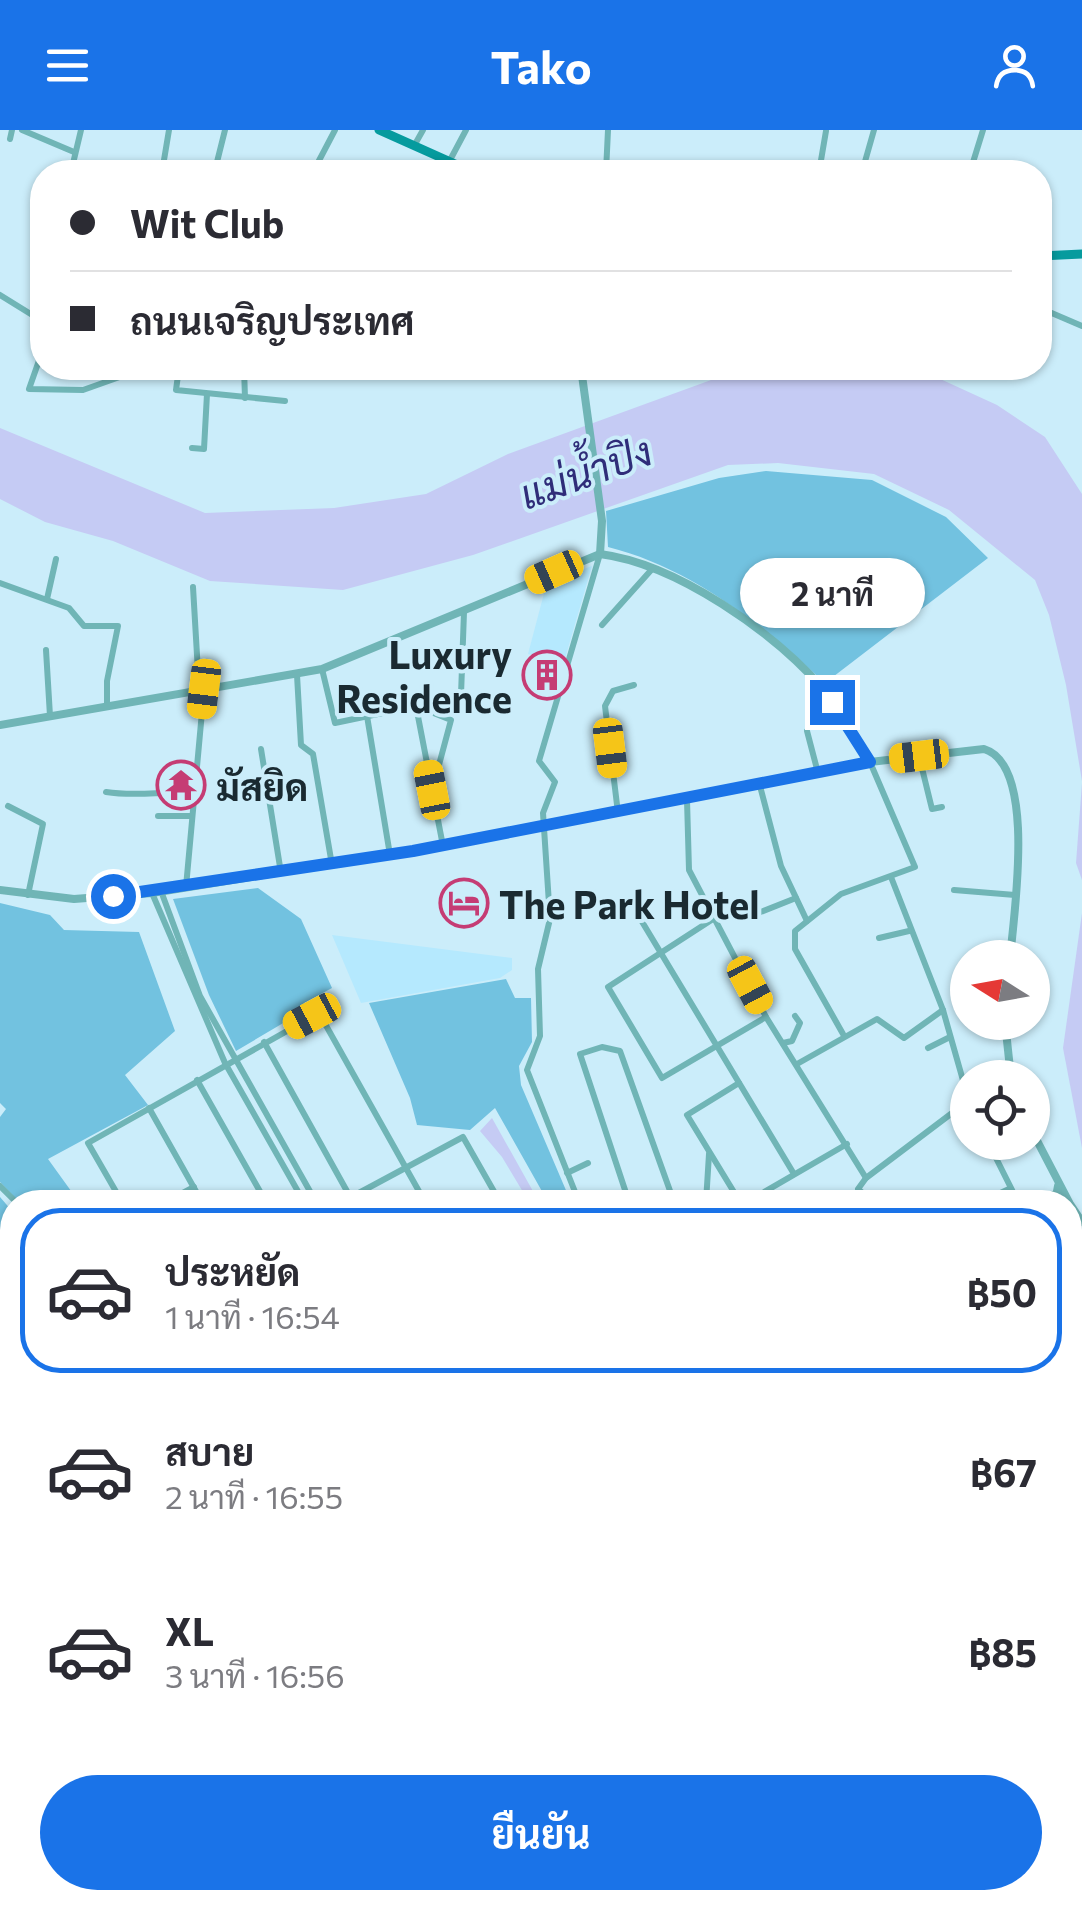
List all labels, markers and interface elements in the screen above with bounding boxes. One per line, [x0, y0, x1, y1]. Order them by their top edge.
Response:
icon: menu [40, 38, 95, 93]
text: Tako [490, 38, 592, 93]
icon: person [987, 38, 1042, 93]
text: Wit Club [130, 199, 284, 246]
text: ถนนเจริญประเทศ [130, 296, 414, 343]
water label: แม่น้ำปิง [510, 417, 658, 517]
car [520, 546, 588, 598]
callout: 2 นาที [740, 557, 924, 627]
text: 2 นาที [791, 573, 874, 613]
place label: Luxury Residence [336, 630, 512, 721]
building icon: Luxury Residence [521, 649, 573, 701]
car [185, 657, 223, 721]
route end [810, 680, 855, 725]
car [591, 716, 629, 780]
car [887, 737, 951, 775]
car [412, 758, 452, 822]
temple icon: มัสยิด [155, 759, 207, 811]
place label: มัสยิด [216, 762, 308, 809]
route start [91, 874, 136, 919]
hotel icon: The Park Hotel [438, 877, 490, 929]
place label: The Park Hotel [499, 880, 760, 927]
north arrow [950, 940, 1050, 1040]
map controls [950, 940, 1050, 1160]
car [723, 951, 777, 1019]
car [278, 989, 346, 1043]
button: locate [950, 1060, 1050, 1160]
icon: car [45, 1246, 135, 1336]
text: ประหยัด [165, 1247, 300, 1294]
text: ฿50 [967, 1268, 1037, 1315]
text: 1 นาที · 16:54 [165, 1296, 340, 1336]
icon: car [45, 1426, 135, 1516]
text: สบาย [165, 1427, 254, 1474]
text: ฿67 [970, 1448, 1037, 1495]
text: 2 นาที · 16:55 [165, 1476, 343, 1516]
icon: car [45, 1606, 135, 1696]
text: XL [165, 1607, 214, 1654]
text: ฿85 [968, 1628, 1037, 1675]
text: 3 นาที · 16:56 [165, 1655, 345, 1695]
button: ยืนยัน [40, 1775, 1042, 1890]

